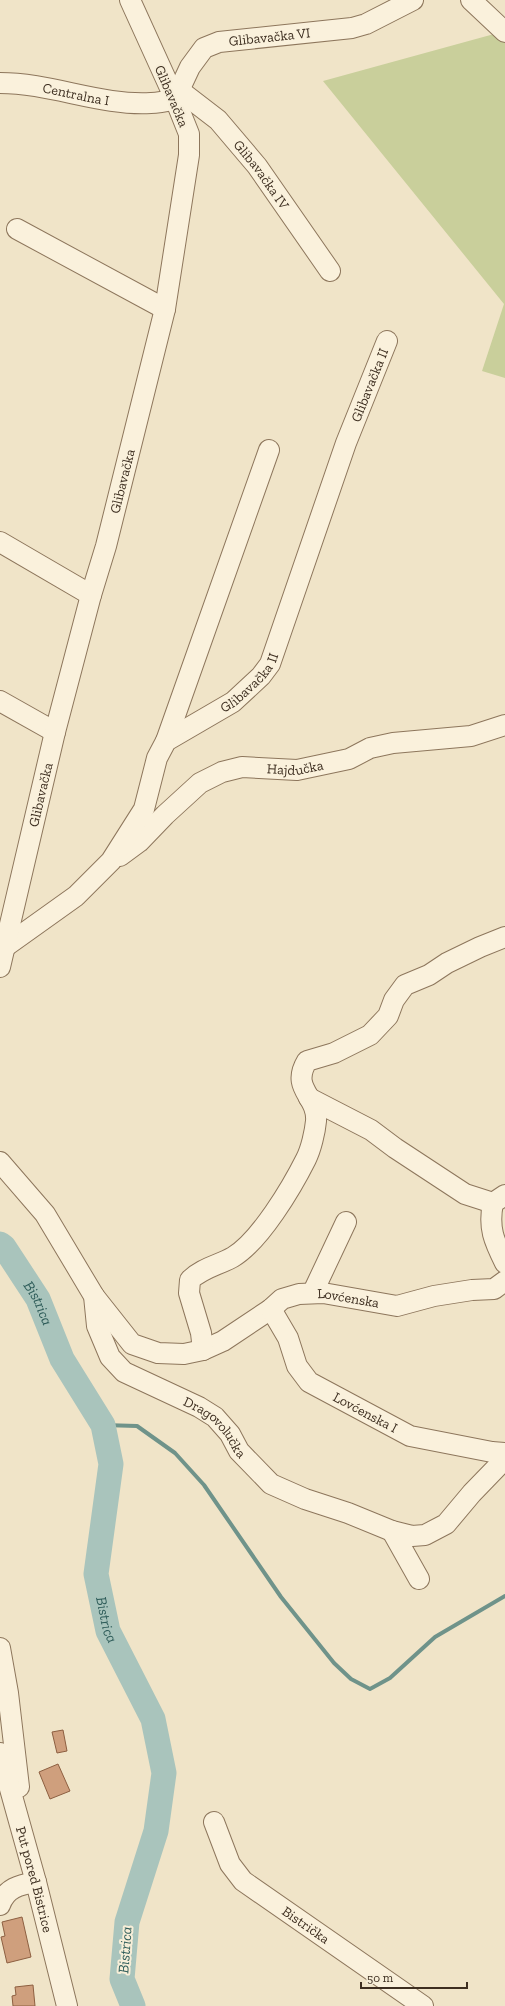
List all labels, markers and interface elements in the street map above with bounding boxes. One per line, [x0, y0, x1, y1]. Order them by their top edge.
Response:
street label: Glibavačka VI [228, 24, 311, 50]
street label: Glibavačka [151, 63, 192, 130]
street label: Centralna I [41, 79, 111, 109]
street label: Glibavačka IV [230, 137, 293, 214]
street label: Glibavačka II [347, 346, 392, 424]
street label: Glibavačka [106, 447, 139, 515]
street label: Glibavačka II [217, 651, 282, 717]
street label: Hajdučka [266, 757, 325, 779]
street label: Glibavačka [25, 761, 57, 829]
water label: Bistrica [20, 1278, 57, 1328]
street label: Lovćenska [317, 1285, 381, 1312]
street label: Lovćenska I [330, 1388, 400, 1437]
street label: Dragovolučka [181, 1393, 249, 1462]
water label: Bistrica [92, 1595, 122, 1646]
street label: Put pored Bistrice [12, 1824, 56, 1935]
street label: Bistrička [279, 1903, 333, 1948]
water label: Bistrica [114, 1926, 136, 1974]
scale bar [361, 1964, 467, 1990]
text: 50 m [367, 1971, 394, 1985]

